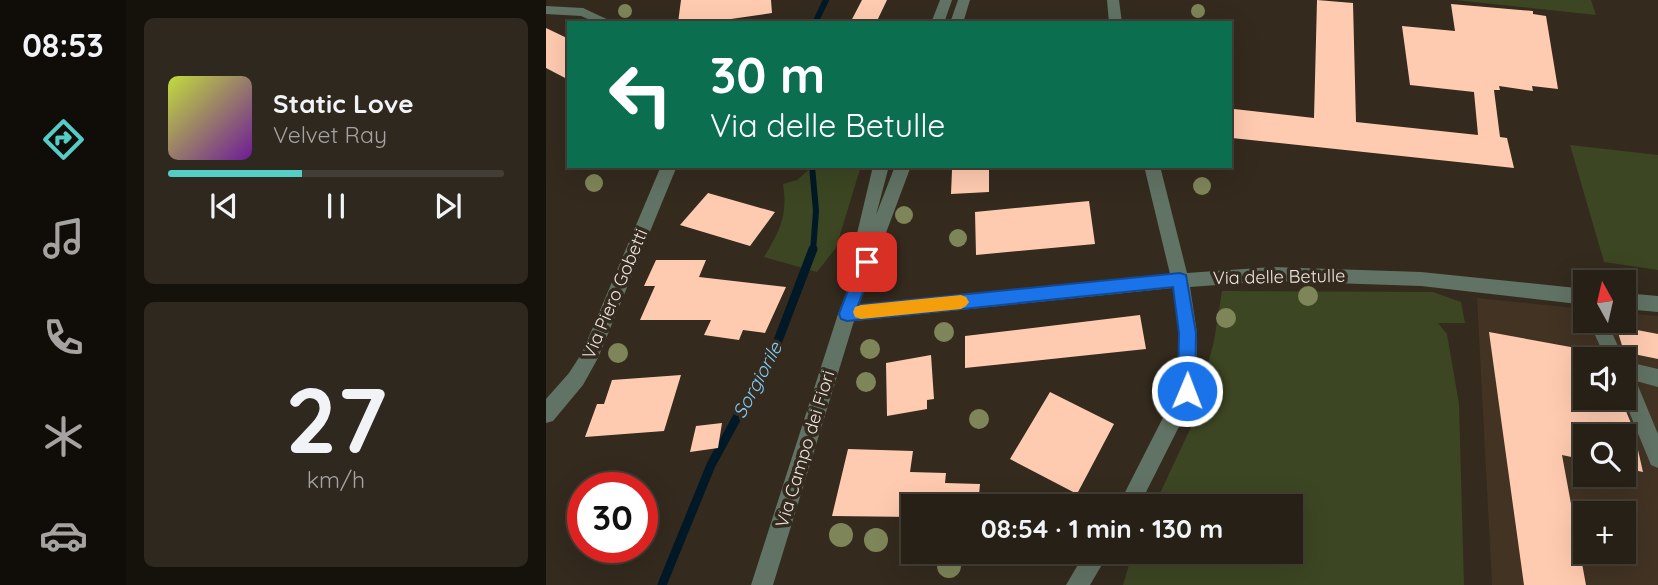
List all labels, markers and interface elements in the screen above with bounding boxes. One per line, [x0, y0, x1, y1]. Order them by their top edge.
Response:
text: 08:53 [22, 25, 104, 65]
text: 30 m [710, 44, 825, 105]
icon: left [595, 49, 686, 140]
text: Static Love [273, 87, 414, 120]
text: Via delle Betulle [710, 105, 945, 145]
icon: directions [39, 115, 88, 164]
text: Velvet Ray [273, 120, 387, 149]
icon: previous [205, 187, 243, 225]
icon: pause [317, 187, 355, 225]
icon: next [429, 187, 467, 225]
icon: music [39, 214, 88, 263]
street label: Via Piero Gobetti [577, 225, 652, 362]
pin [837, 232, 897, 292]
icon: arrive [848, 243, 886, 281]
street label: Via delle Betulle [1213, 264, 1345, 289]
north arrow [1573, 270, 1636, 332]
map controls [1573, 270, 1636, 564]
icon: phone [39, 313, 88, 362]
water label: Sorgiorile [727, 337, 788, 422]
button: sound [1573, 347, 1636, 410]
position arrow [1150, 354, 1224, 428]
text: 27 [285, 362, 387, 476]
street label: Via Campo dei Fiori [770, 368, 839, 530]
icon: climate [39, 412, 88, 461]
button: search [1573, 424, 1636, 487]
text: km/h [307, 465, 365, 494]
speed limit sign: 30 [567, 472, 658, 563]
button: + [1573, 501, 1636, 564]
icon: car [39, 511, 88, 560]
text: 08:54 · 1 min · 130 m [981, 512, 1223, 545]

